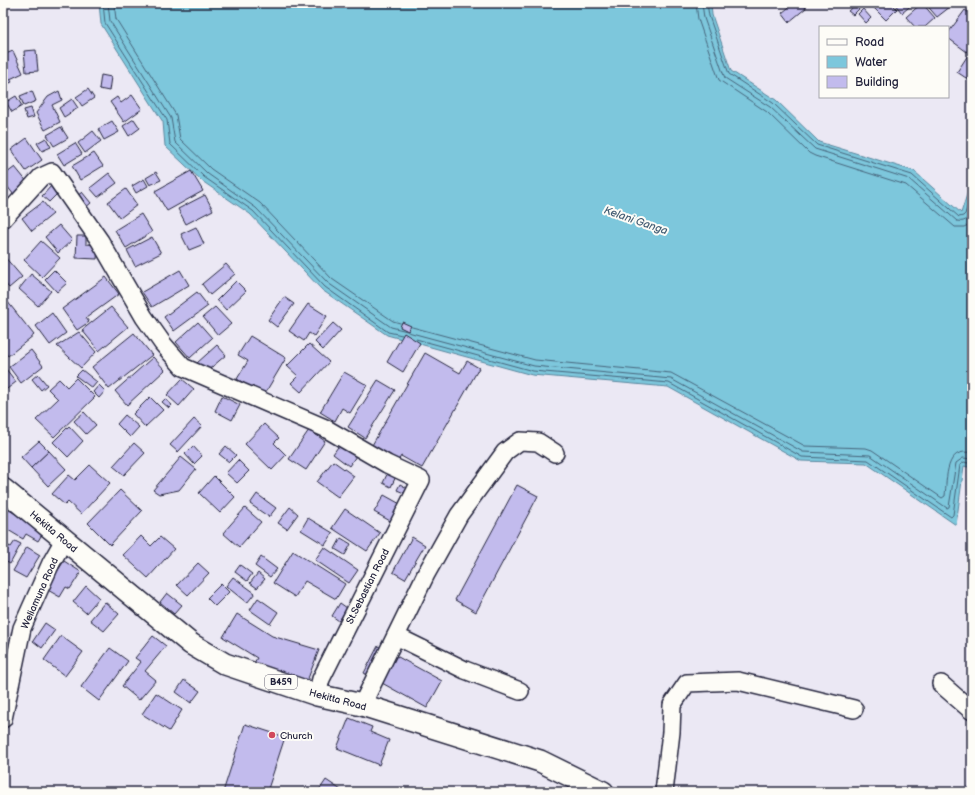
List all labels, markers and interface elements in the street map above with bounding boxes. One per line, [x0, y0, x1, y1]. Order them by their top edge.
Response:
legend [819, 26, 949, 98]
text: Road [855, 35, 884, 50]
text: Water [855, 55, 887, 70]
text: Building [855, 75, 899, 90]
water label: Kelani Ganga [602, 203, 669, 237]
street label: Hekitta Road [27, 508, 80, 555]
street label: St.Sebastian Road [344, 547, 392, 626]
street label: Weliamuna Road [19, 556, 61, 631]
road number: B459 [265, 675, 297, 689]
street label: Hekitta Road [308, 687, 368, 713]
marker: Church [267, 730, 277, 740]
place label: Church [280, 730, 313, 742]

